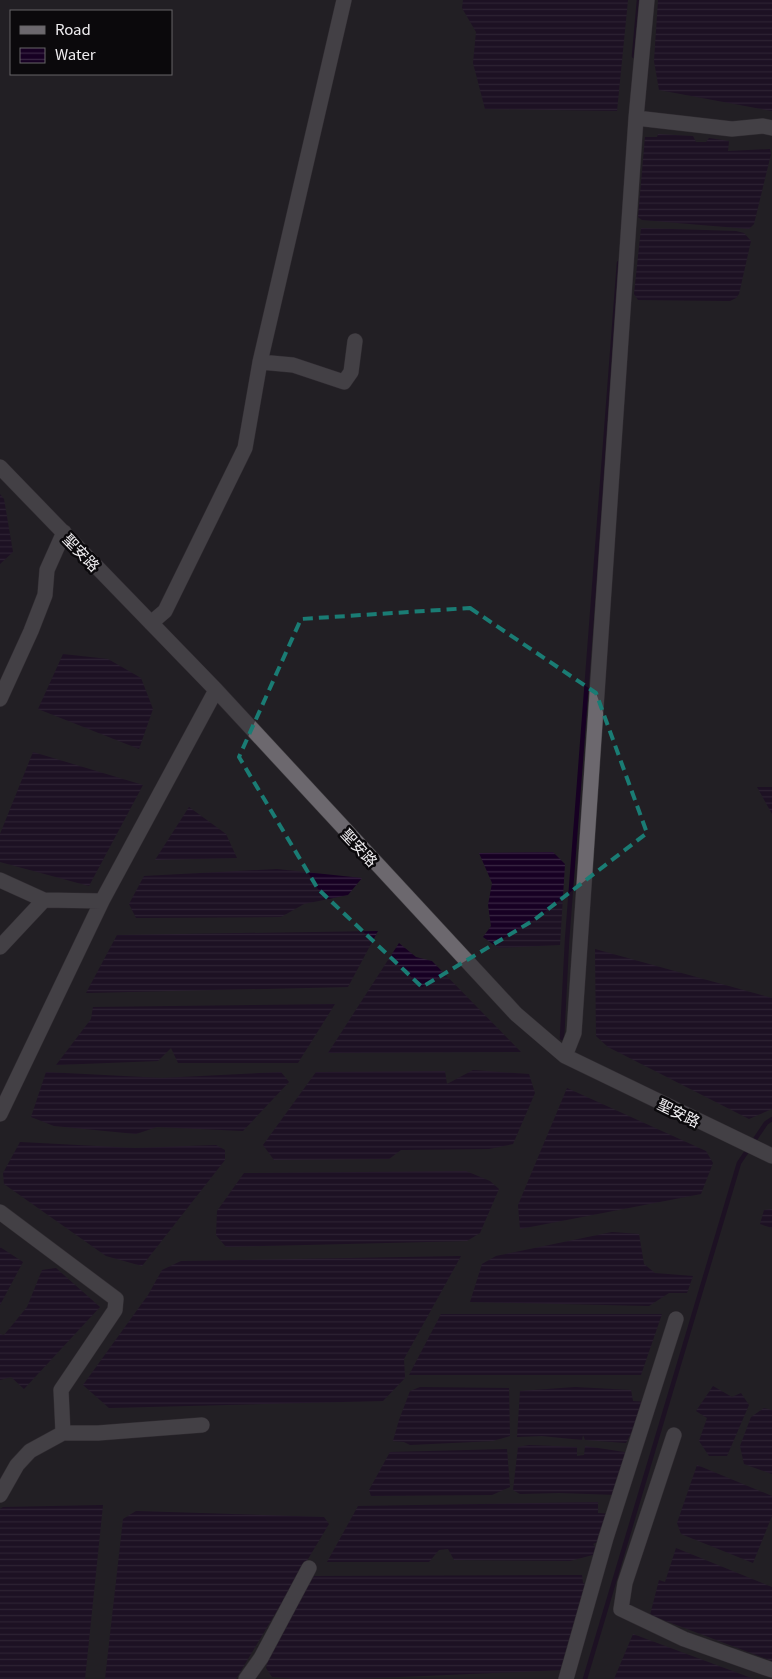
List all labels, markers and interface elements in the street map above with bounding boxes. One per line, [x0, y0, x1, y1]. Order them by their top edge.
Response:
legend [10, 10, 172, 75]
text: Road [55, 18, 91, 39]
text: Water [55, 43, 96, 64]
street label: 聖安路 [59, 529, 105, 575]
street label: 聖安路 [337, 823, 383, 871]
street label: 聖安路 [654, 1093, 704, 1131]

